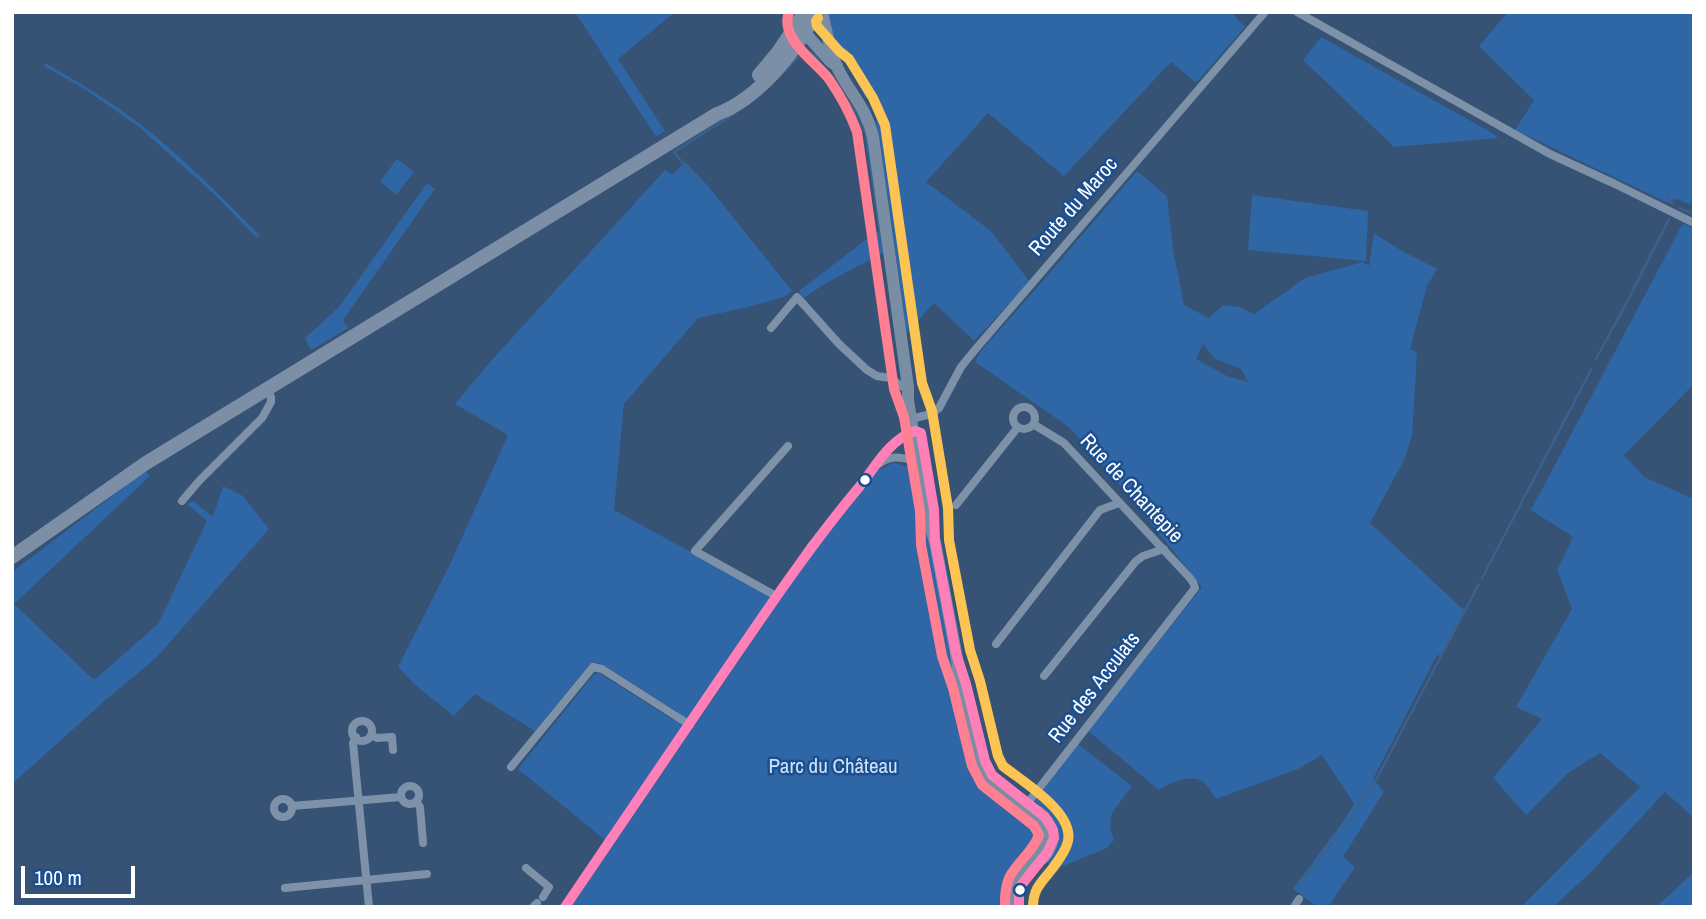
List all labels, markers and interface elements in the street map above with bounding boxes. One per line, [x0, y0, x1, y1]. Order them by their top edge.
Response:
street label: Route du Maroc [1024, 153, 1124, 261]
street label: Rue de Chantepie [1074, 429, 1188, 549]
unlabelled marker [858, 473, 872, 487]
street label: Rue des Acculats [1044, 627, 1146, 749]
park label: Parc du Château [768, 754, 898, 780]
scale bar [24, 852, 138, 896]
text: 100 m [34, 863, 82, 892]
unlabelled marker [1013, 883, 1027, 897]

